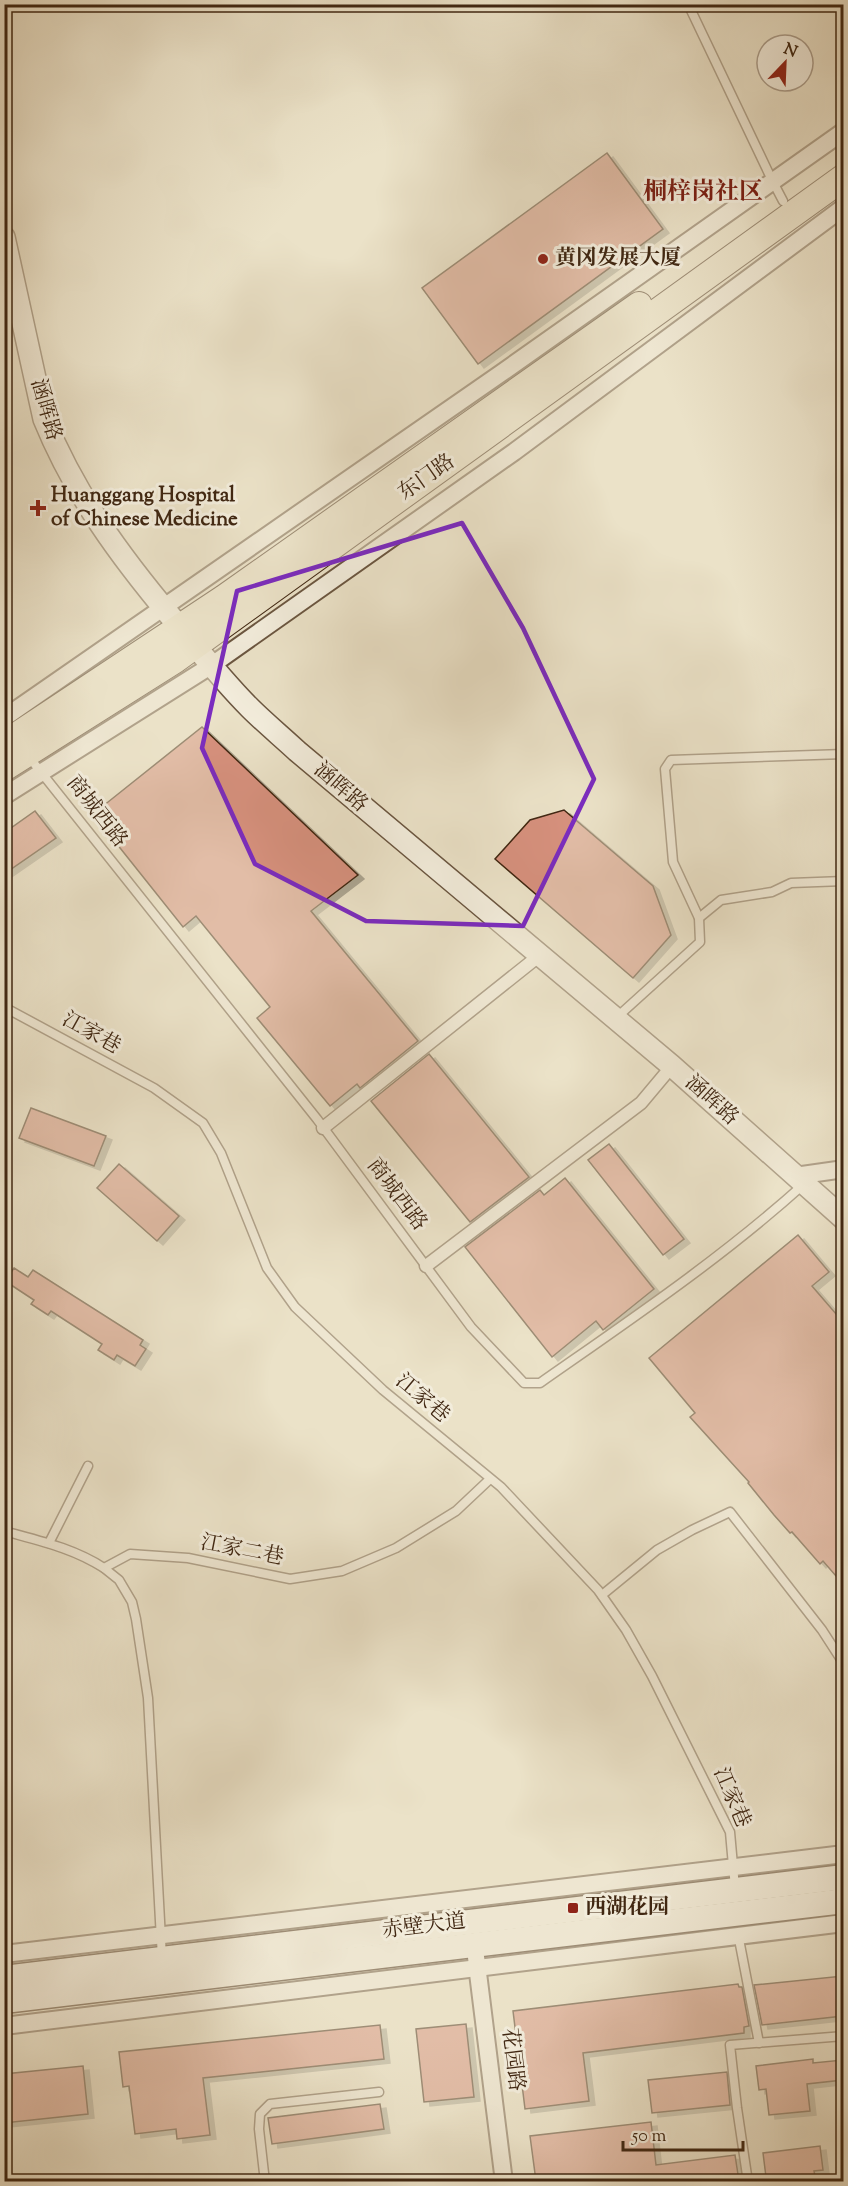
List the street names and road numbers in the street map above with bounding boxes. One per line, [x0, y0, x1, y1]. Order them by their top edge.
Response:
street label: 涵晖路 [22, 376, 68, 444]
street label: 东门路 [393, 448, 461, 508]
street label: 涵晖路 [306, 756, 374, 820]
street label: 商城西路 [58, 770, 134, 854]
street label: 江家巷 [56, 1006, 126, 1062]
street label: 涵晖路 [678, 1069, 744, 1133]
street label: 商城西路 [359, 1152, 433, 1238]
street label: 江家巷 [388, 1367, 456, 1431]
street label: 江家二巷 [198, 1528, 286, 1574]
street label: 江家巷 [705, 1763, 757, 1833]
street label: 赤壁大道 [380, 1907, 468, 1947]
street label: 花园路 [493, 2027, 531, 2093]

